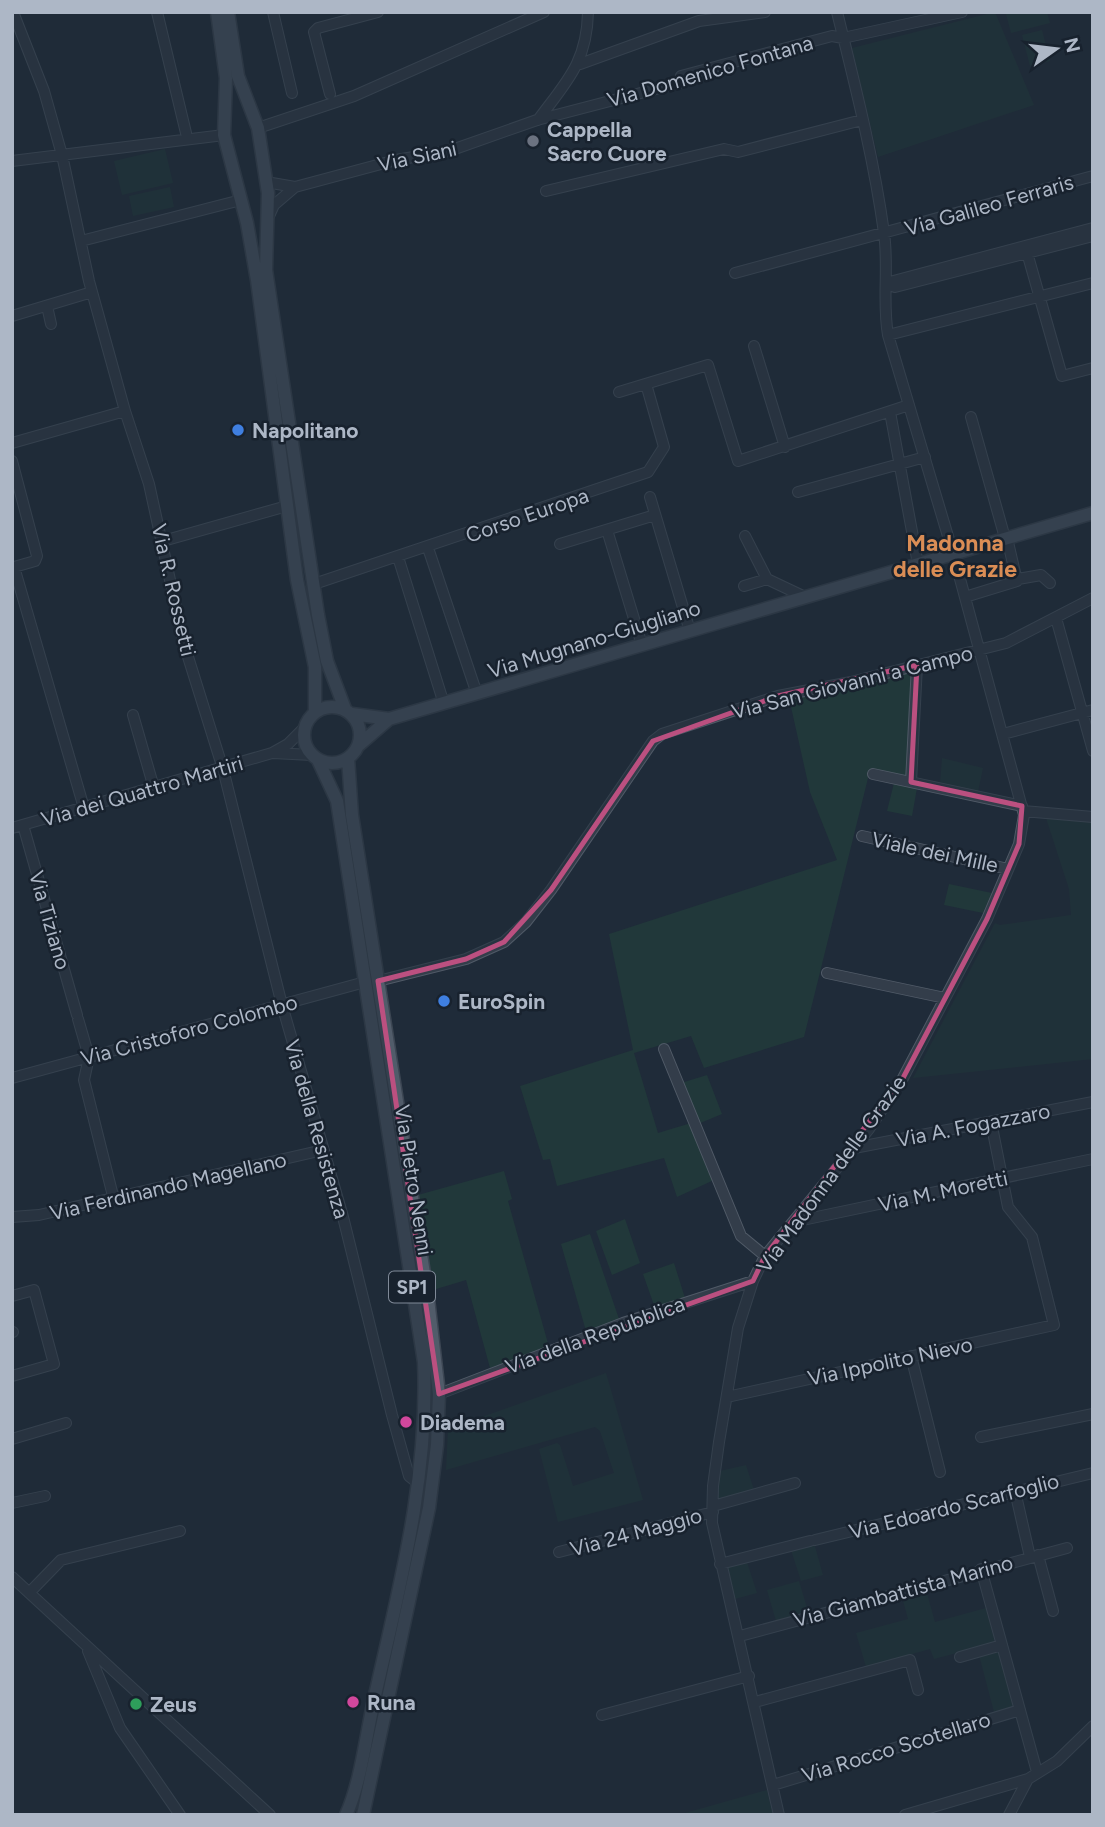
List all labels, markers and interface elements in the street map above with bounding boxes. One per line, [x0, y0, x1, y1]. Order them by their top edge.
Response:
north arrow [1021, 14, 1091, 84]
street label: Via Domenico Fontana [604, 30, 816, 112]
text: N [1059, 35, 1085, 55]
place label: Cappella Sacro Cuore [547, 117, 667, 166]
marker: Cappella Sacro Cuore [525, 133, 541, 149]
street label: Via Siani [375, 135, 459, 177]
street label: Via Galileo Ferraris [902, 169, 1076, 241]
place label: Napolitano [252, 418, 359, 443]
marker: Napolitano [230, 422, 246, 438]
street label: Corso Europa [462, 482, 592, 548]
street label: Via R. Rossetti [147, 521, 201, 659]
district label: Madonna delle Grazie [893, 529, 1017, 583]
street label: Via Mugnano-Giugliano [485, 595, 703, 683]
street label: Via San Giovanni a Campo [729, 640, 975, 724]
street label: Via dei Quattro Martiri [38, 750, 246, 832]
street label: Viale dei Mille [870, 826, 1000, 878]
street label: Via Tiziano [24, 868, 76, 972]
street label: Via Cristoforo Colombo [78, 989, 300, 1071]
place label: EuroSpin [458, 989, 545, 1014]
marker: EuroSpin [436, 993, 452, 1009]
street label: Via della Resistenza [279, 1036, 355, 1222]
street label: Via Madonna delle Grazie [751, 1070, 911, 1278]
street label: Via A. Fogazzaro [894, 1098, 1052, 1152]
street label: Via Pietro Nenni [390, 1103, 438, 1257]
street label: Via Ferdinando Magellano [47, 1147, 289, 1225]
street label: Via M. Moretti [876, 1165, 1010, 1217]
road number: SP1 [389, 1272, 435, 1302]
street label: Via della Repubblica [502, 1291, 688, 1379]
street label: Via Ippolito Nievo [805, 1331, 975, 1391]
place label: Diadema [420, 1410, 505, 1435]
marker: Diadema [398, 1414, 414, 1430]
street label: Via Edoardo Scarfoglio [846, 1468, 1062, 1544]
street label: Via 24 Maggio [567, 1502, 705, 1562]
street label: Via Giambattista Marino [790, 1550, 1016, 1632]
place label: Runa [367, 1690, 416, 1715]
place label: Zeus [150, 1692, 197, 1717]
marker: Runa [345, 1694, 361, 1710]
marker: Zeus [128, 1696, 144, 1712]
street label: Via Rocco Scotellaro [799, 1706, 993, 1788]

